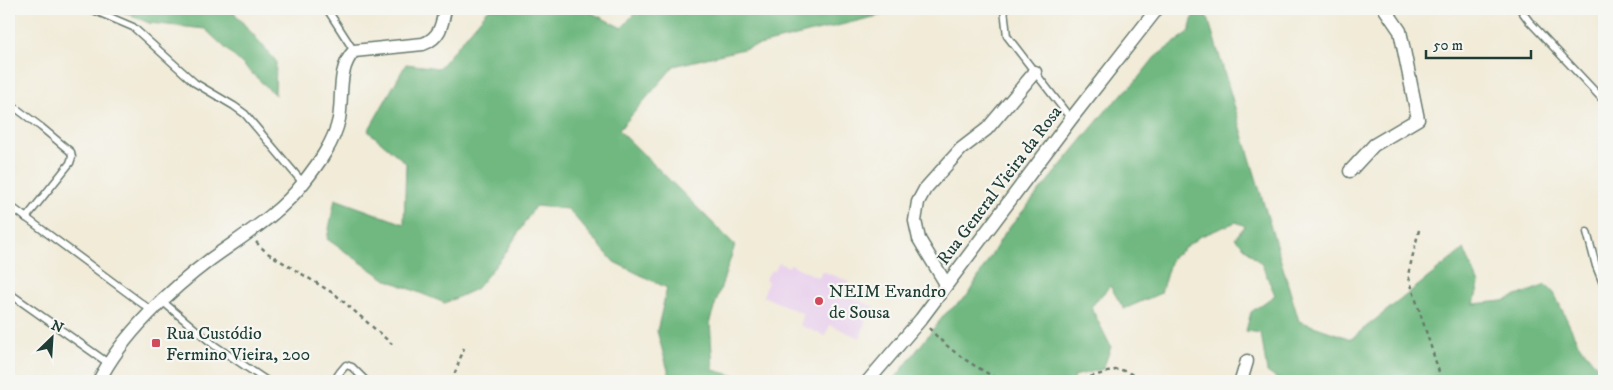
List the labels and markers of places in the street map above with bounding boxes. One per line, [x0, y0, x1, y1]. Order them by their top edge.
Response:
place label: NEIM Evandro de Sousa [829, 281, 946, 324]
marker: NEIM Evandro de Sousa [813, 295, 825, 307]
place label: Rua Custódio Fermino Vieira, 200 [166, 323, 310, 366]
marker: Rua Custódio Fermino Vieira, 200 [150, 337, 162, 349]

